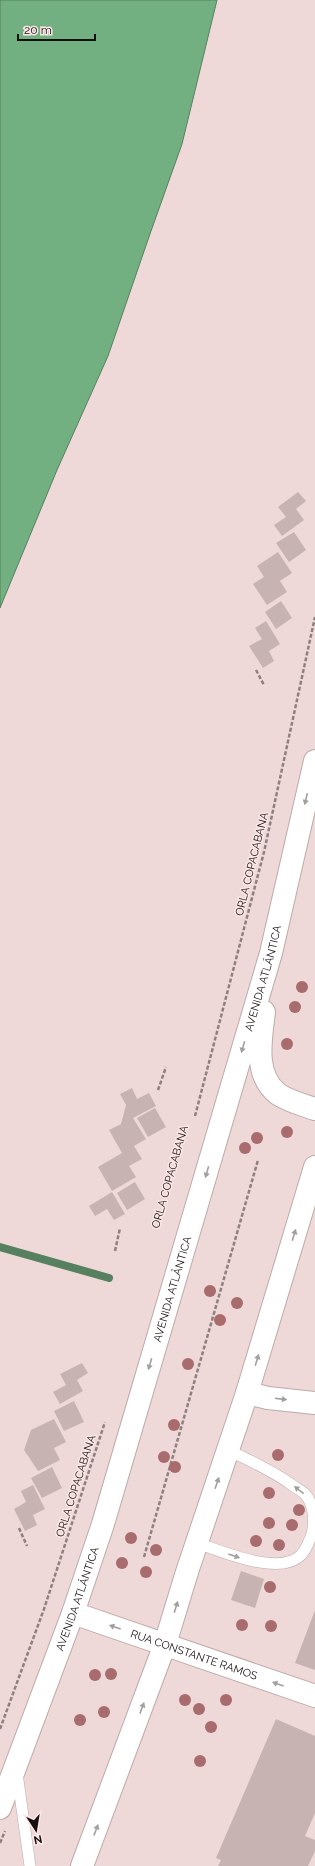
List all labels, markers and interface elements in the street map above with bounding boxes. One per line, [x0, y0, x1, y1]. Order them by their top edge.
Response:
scale bar [18, 16, 95, 42]
text: 20 m [24, 23, 52, 37]
one-way arrow [303, 793, 309, 805]
street label: ORLA COPACABANA [233, 810, 271, 917]
street label: AVENIDA ATLÂNTICA [242, 923, 284, 1033]
one-way arrow [240, 1042, 246, 1054]
street label: ORLA COPACABANA [149, 1124, 191, 1230]
one-way arrow [204, 1166, 210, 1178]
one-way arrow [291, 1229, 297, 1241]
street label: AVENIDA ATLÂNTICA [150, 1234, 194, 1343]
one-way arrow [254, 1353, 260, 1365]
one-way arrow [147, 1358, 153, 1370]
one-way arrow [275, 1396, 287, 1403]
street label: ORLA COPACABANA [53, 1433, 99, 1539]
one-way arrow [214, 1477, 220, 1489]
one-way arrow [294, 1486, 305, 1494]
street label: AVENIDA ATLÂNTICA [53, 1544, 102, 1653]
one-way arrow [228, 1553, 240, 1559]
one-way arrow [173, 1600, 179, 1612]
one-way arrow [109, 1624, 121, 1630]
street label: RUA CONSTANTE RAMOS [129, 1627, 260, 1682]
one-way arrow [272, 1681, 284, 1687]
one-way arrow [140, 1702, 146, 1714]
north arrow [16, 1810, 56, 1850]
one-way arrow [94, 1823, 100, 1835]
text: N [33, 1832, 43, 1847]

